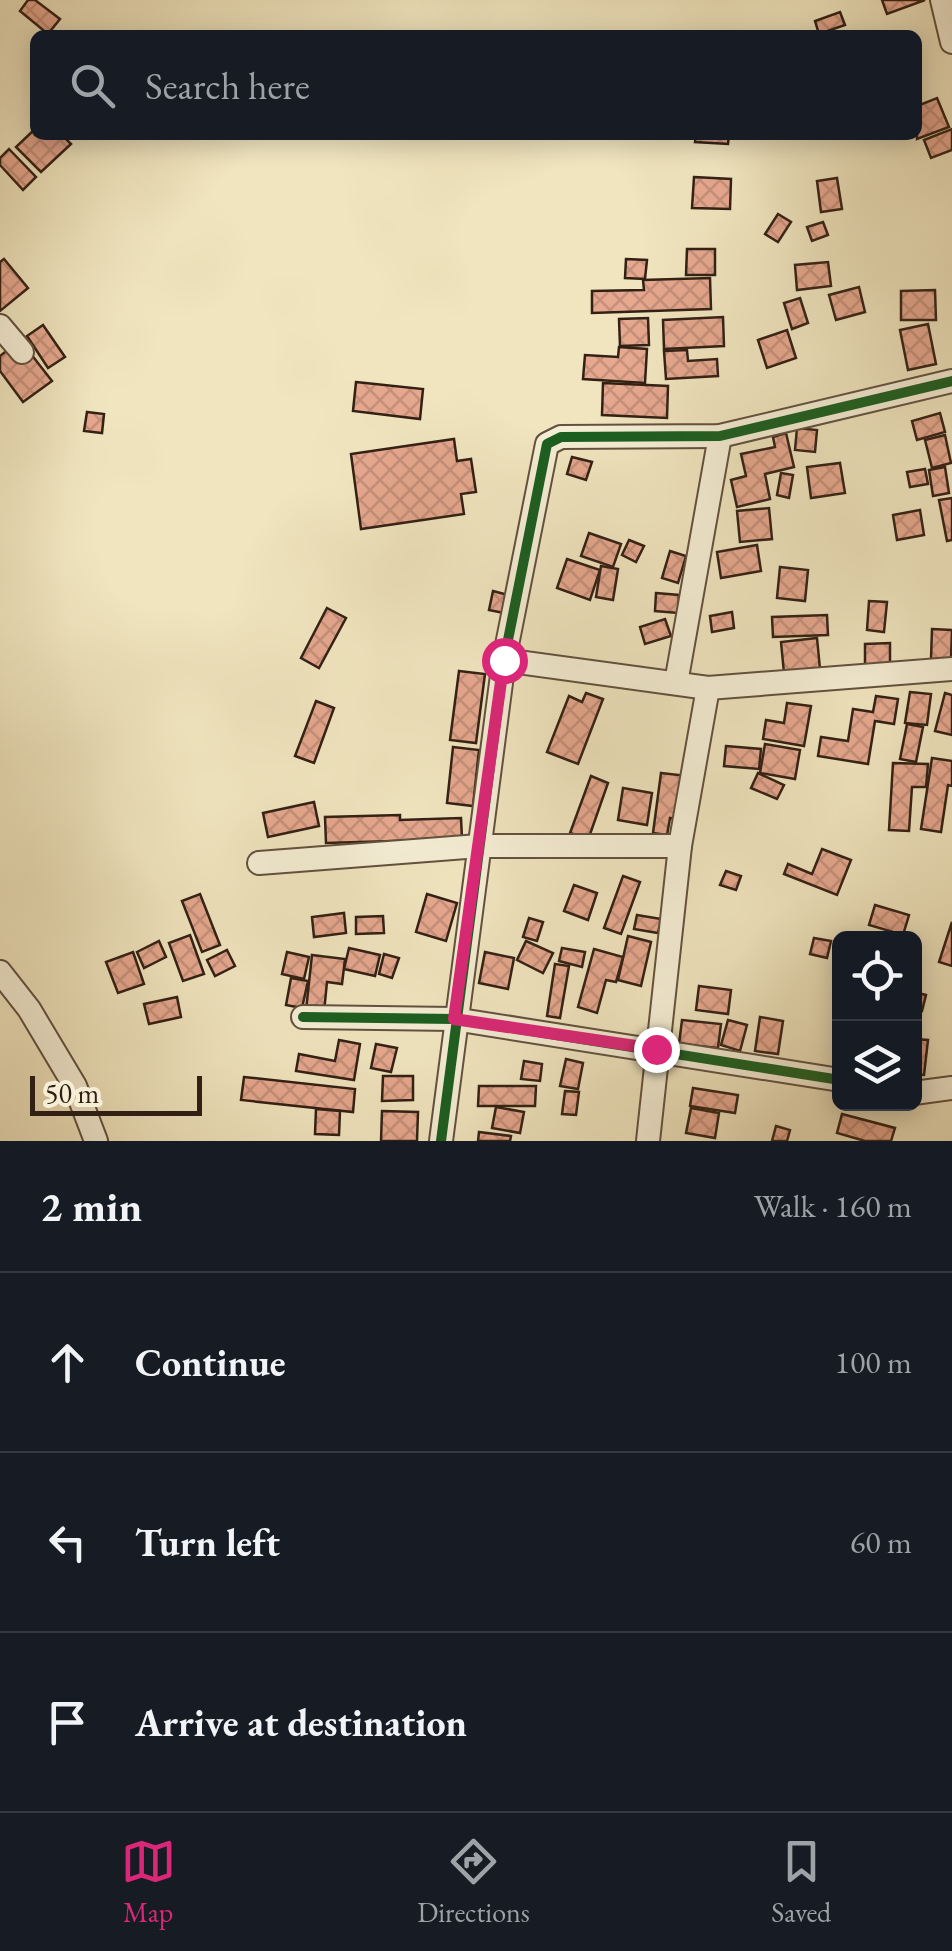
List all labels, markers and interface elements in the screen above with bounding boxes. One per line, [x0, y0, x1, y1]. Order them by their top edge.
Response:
search box [30, 30, 922, 140]
icon: search [65, 58, 120, 113]
text: Search here [145, 61, 310, 110]
route start [482, 638, 528, 684]
map controls [832, 931, 922, 1111]
button: locate [832, 931, 922, 1021]
button: layers [832, 1021, 922, 1111]
route end [634, 1027, 680, 1073]
scale bar [30, 1071, 202, 1116]
text: 50 m [45, 1075, 99, 1111]
text: 2 min [40, 1179, 142, 1234]
text: Walk · 160 m [754, 1185, 912, 1227]
icon: ahead [40, 1335, 95, 1390]
text: Continue [135, 1338, 286, 1387]
text: 100 m [835, 1341, 912, 1383]
icon: left [40, 1515, 95, 1570]
text: Turn left [135, 1518, 280, 1567]
text: 60 m [850, 1521, 912, 1563]
icon: arrive [40, 1695, 95, 1750]
text: Arrive at destination [135, 1698, 467, 1747]
tab: Map [121, 1834, 176, 1930]
tab: Directions [417, 1834, 530, 1930]
tab: Saved [771, 1834, 831, 1930]

